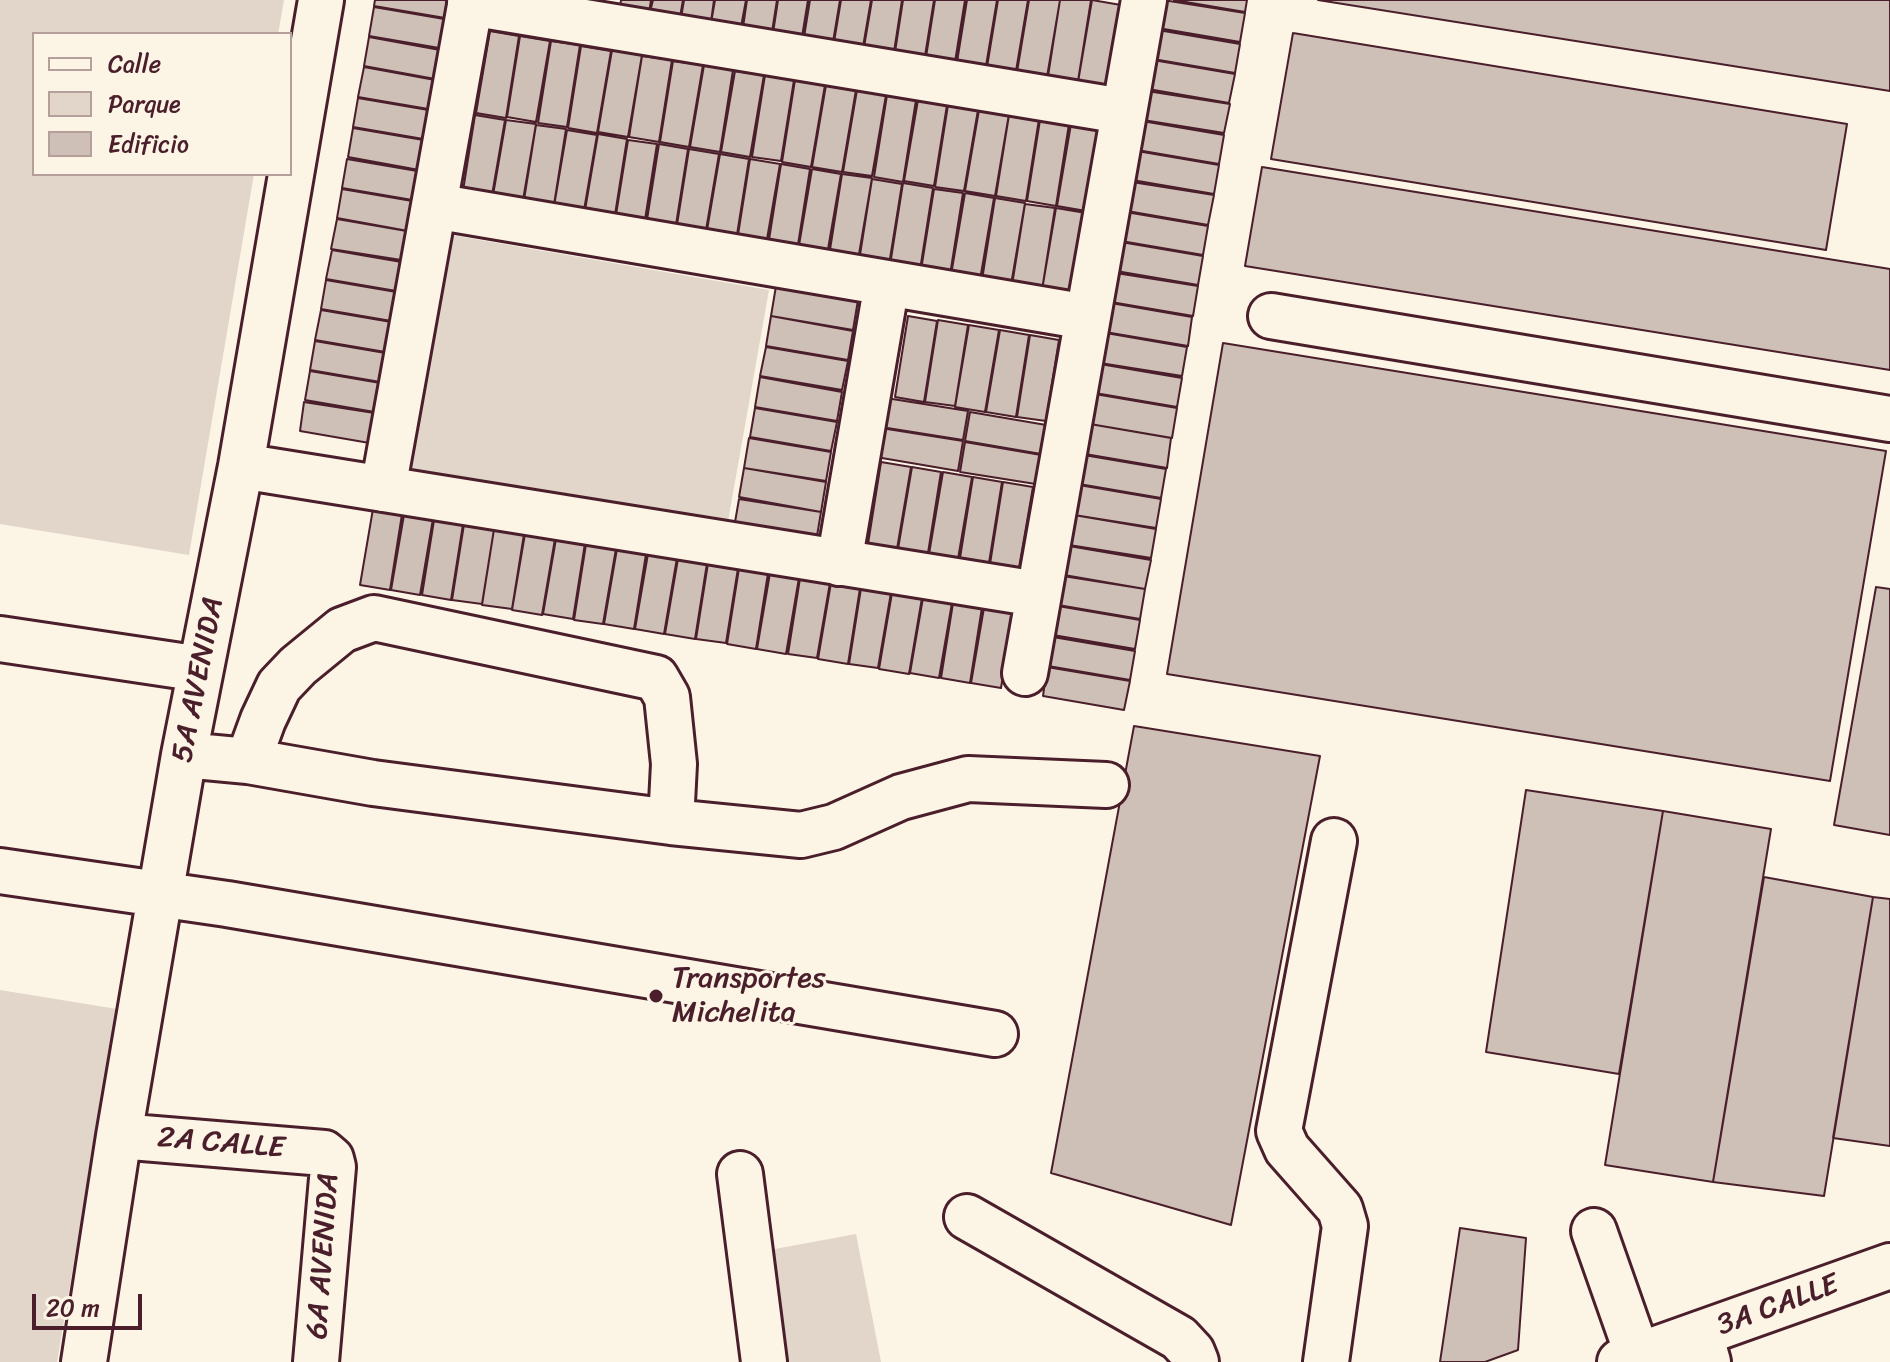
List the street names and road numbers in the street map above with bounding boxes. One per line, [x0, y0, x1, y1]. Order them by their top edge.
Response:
street label: 5A AVENIDA [165, 594, 233, 766]
street label: 2A CALLE [156, 1121, 286, 1167]
street label: 6A AVENIDA [300, 1172, 348, 1340]
street label: 3A CALLE [1712, 1267, 1844, 1345]

